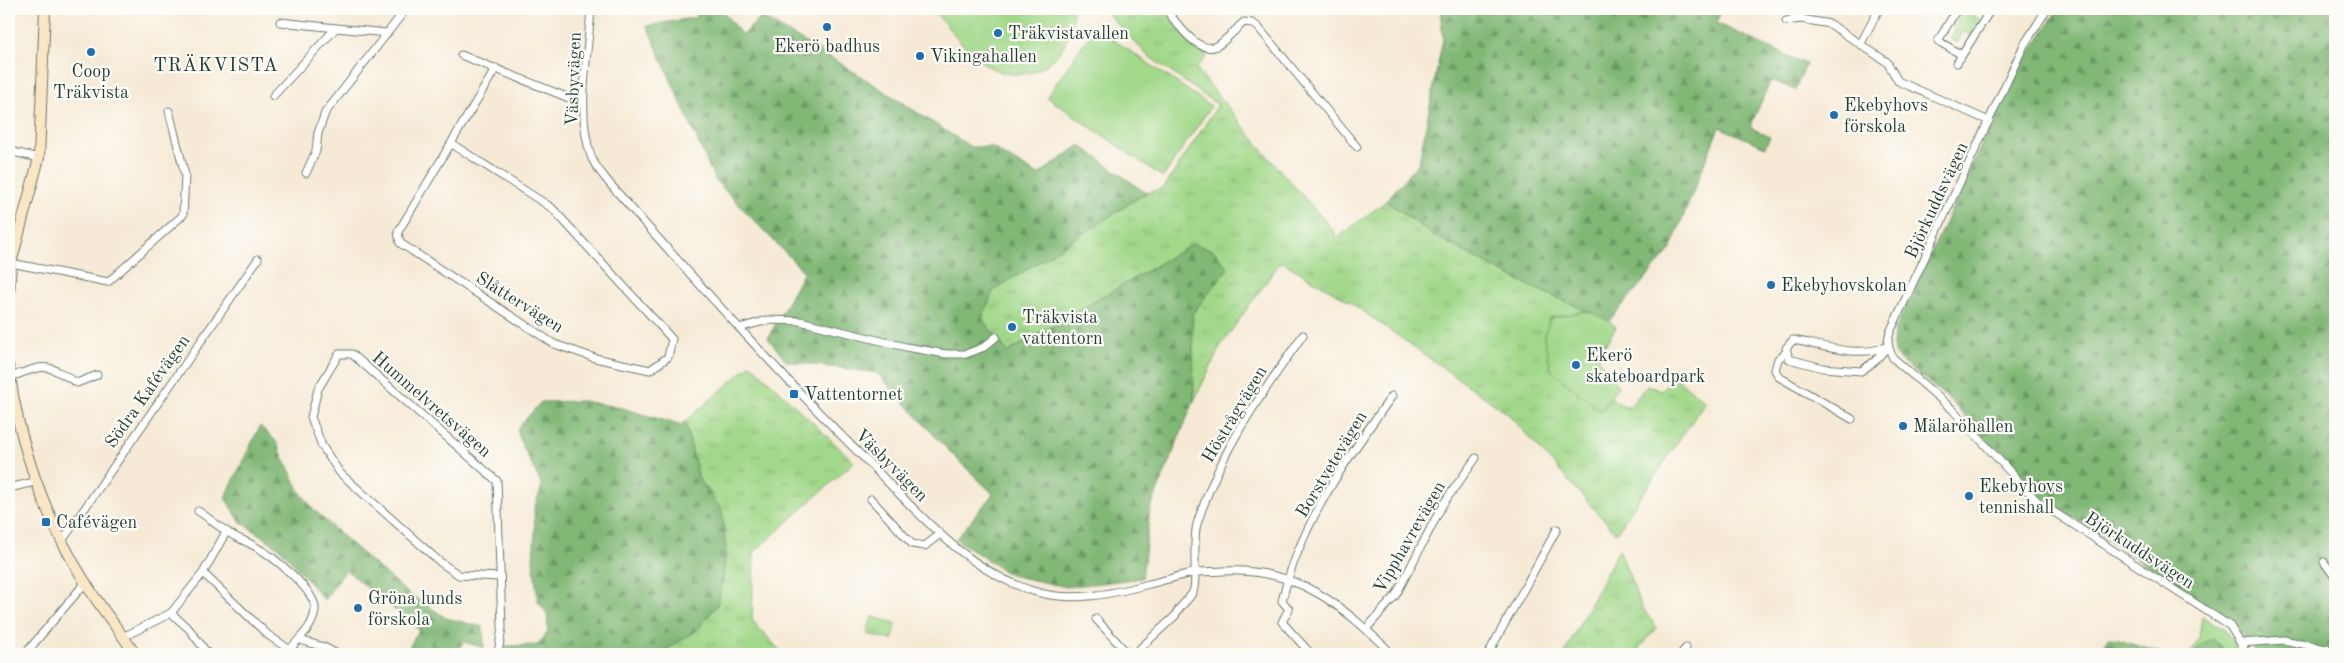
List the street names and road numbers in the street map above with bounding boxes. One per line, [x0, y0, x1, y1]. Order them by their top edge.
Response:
street label: Väsbyvägen [563, 31, 585, 127]
street label: Björkuddsvägen [1902, 139, 1972, 261]
street label: Slåttervägen [473, 269, 567, 337]
street label: Södra Kafévägen [102, 331, 194, 451]
street label: Hummelvretsvägen [368, 348, 494, 461]
street label: Höstrågvägen [1199, 363, 1271, 466]
street label: Borstvetevägen [1293, 408, 1371, 521]
street label: Väsbyvägen [852, 426, 931, 506]
street label: Vipphavrevägen [1371, 478, 1449, 597]
street label: Björkuddsvägen [2082, 509, 2198, 593]

